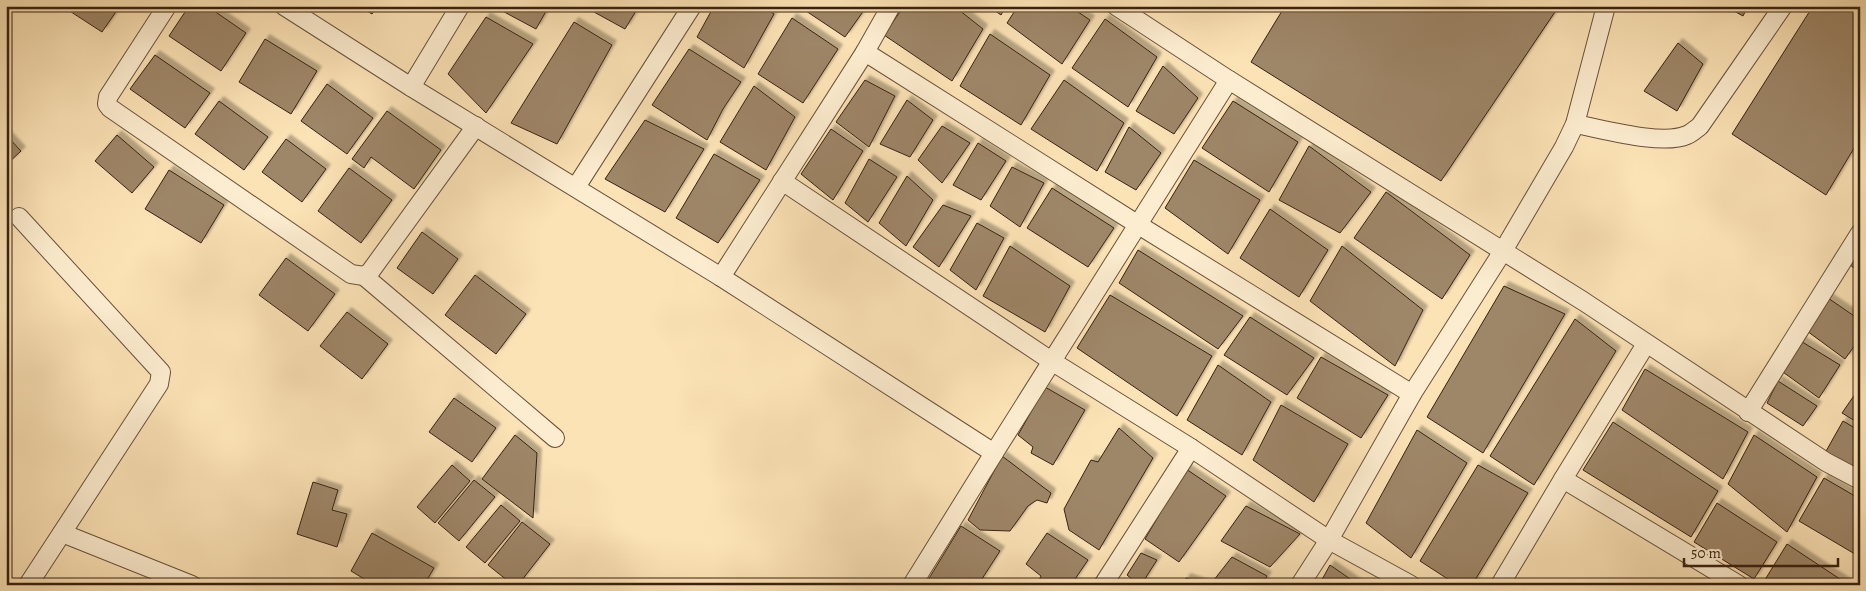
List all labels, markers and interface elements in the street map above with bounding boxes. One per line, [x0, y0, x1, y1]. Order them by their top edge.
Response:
scale bar [1684, 536, 1837, 568]
text: 50 m [1691, 543, 1721, 563]

